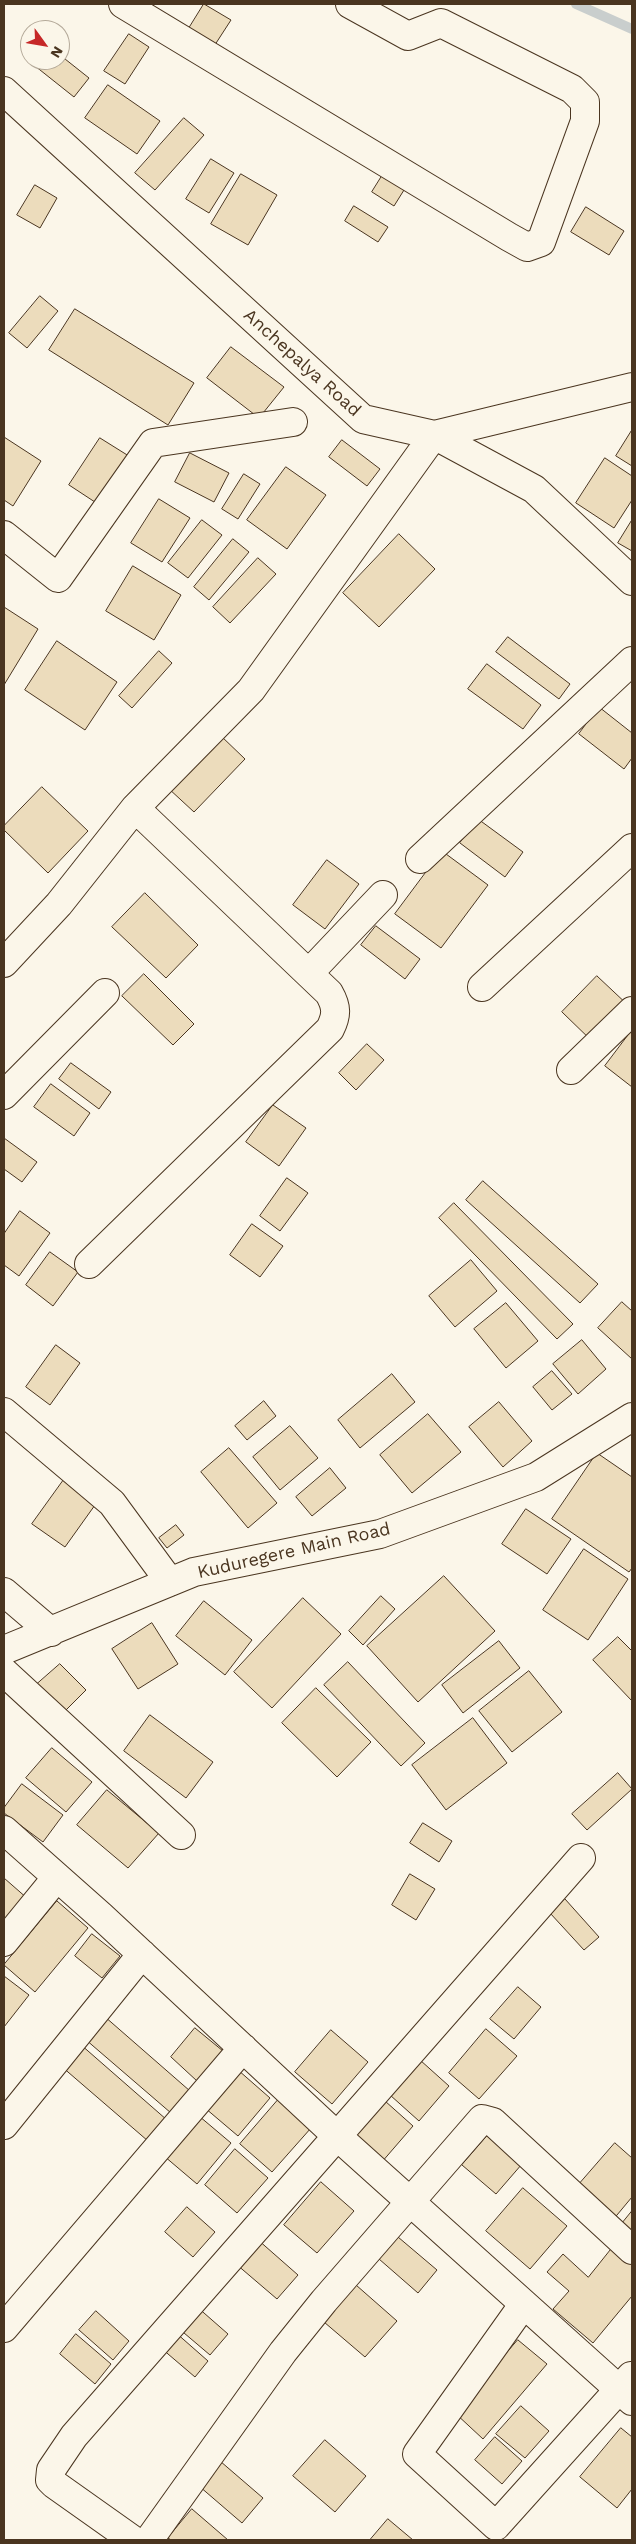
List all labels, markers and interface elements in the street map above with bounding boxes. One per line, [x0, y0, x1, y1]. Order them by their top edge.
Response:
north arrow [20, 20, 70, 70]
text: N [47, 44, 66, 61]
street label: Anchepalya Road [239, 305, 365, 421]
street label: Kuduregere Main Road [195, 1518, 393, 1584]

